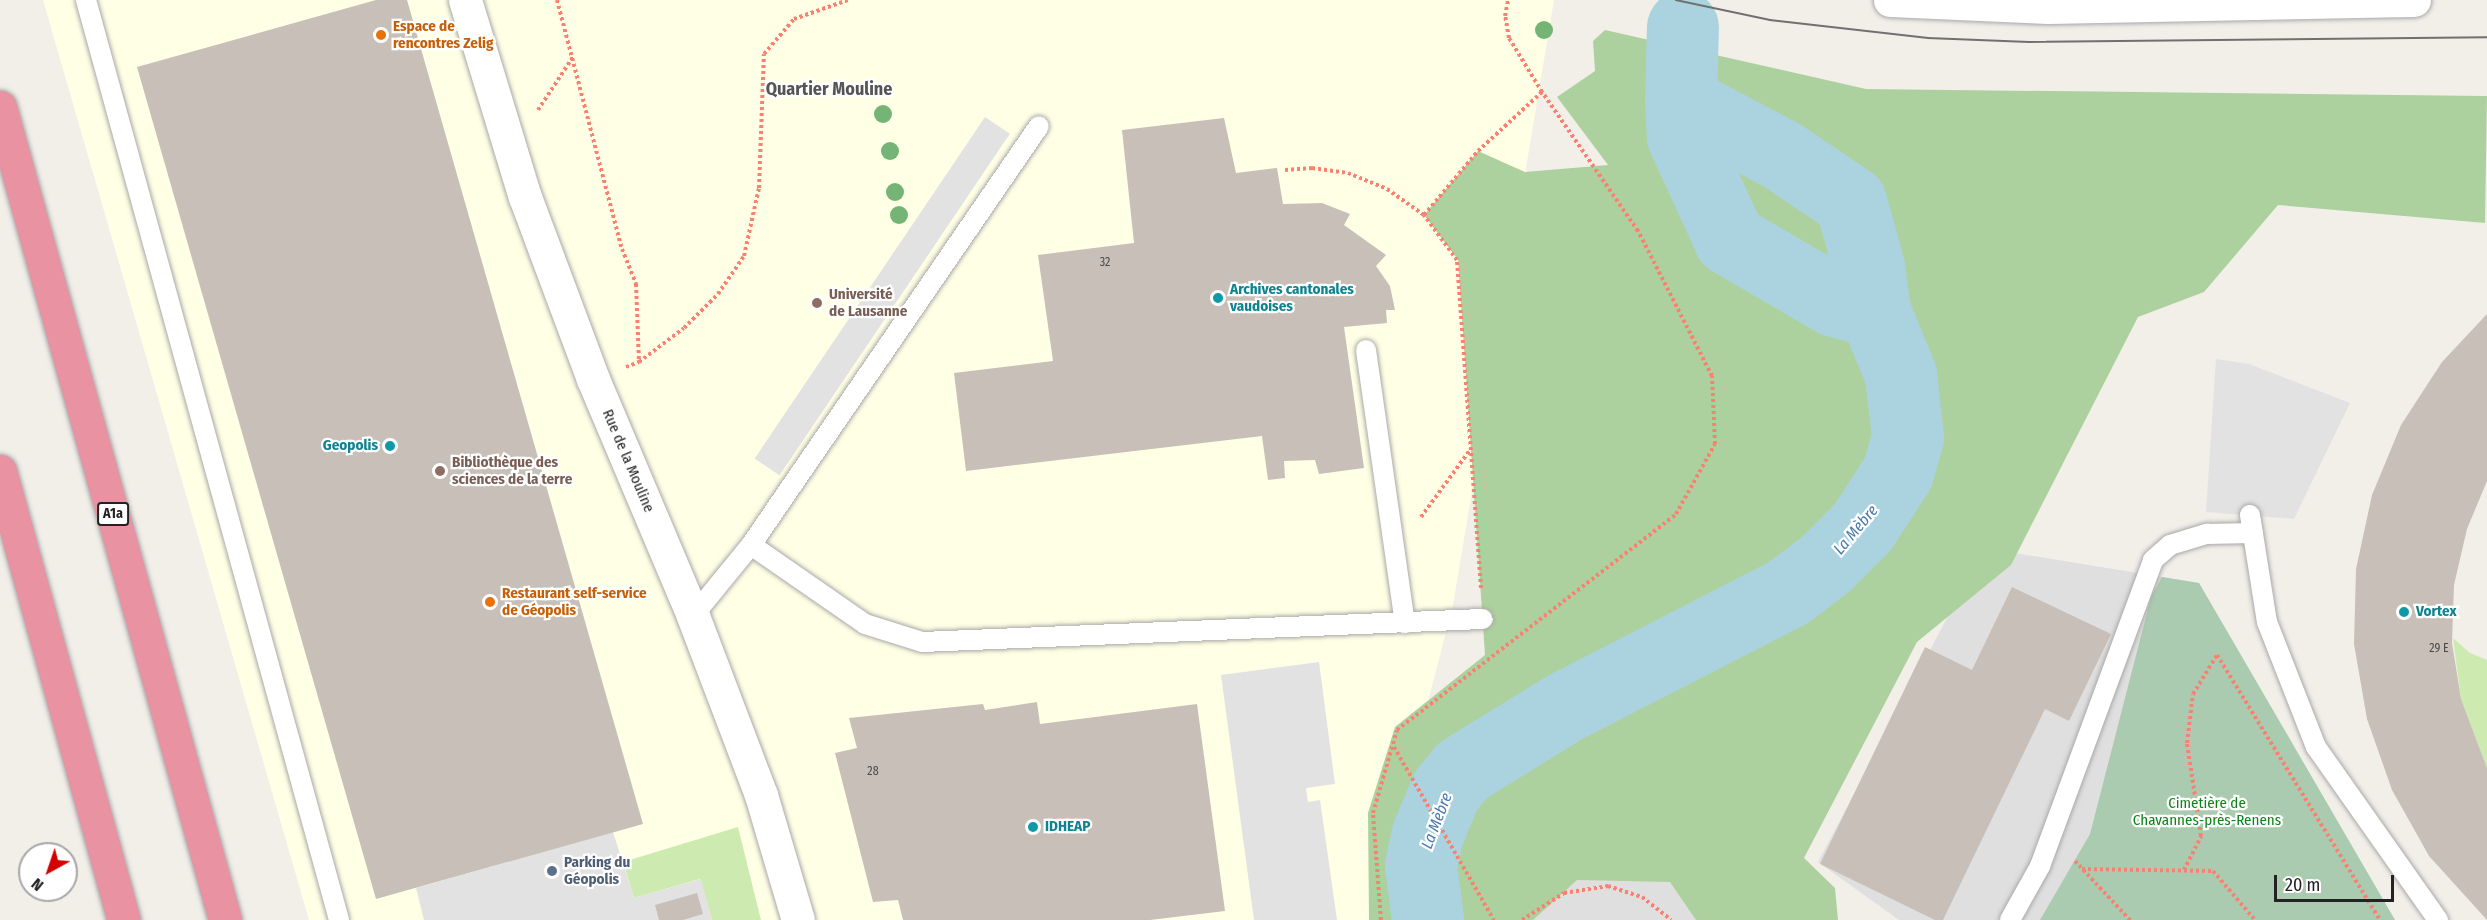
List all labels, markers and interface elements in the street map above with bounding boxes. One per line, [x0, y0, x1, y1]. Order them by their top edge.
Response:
place label: Espace de rencontres Zelig [393, 17, 493, 52]
marker: Espace de rencontres Zelig [374, 28, 388, 42]
district label: Quartier Mouline [766, 78, 892, 100]
house number: 32 [1100, 256, 1110, 270]
place label: Archives cantonales vaudoises [1230, 280, 1354, 315]
place label: Université de Lausanne [829, 285, 907, 320]
marker: Archives cantonales vaudoises [1211, 291, 1225, 305]
marker: Université de Lausanne [810, 296, 824, 310]
street label: Rue de la Mouline [598, 407, 658, 515]
place label: Geopolis [323, 437, 378, 455]
marker: Geopolis [383, 439, 397, 453]
place label: Bibliothèque des sciences de la terre [452, 453, 572, 488]
marker: Bibliothèque des sciences de la terre [433, 464, 447, 478]
water label: La Mèbre [1830, 501, 1882, 559]
road number: A1a [96, 503, 130, 525]
place label: Restaurant self-service de Géopolis [502, 584, 646, 619]
marker: Restaurant self-service de Géopolis [483, 595, 497, 609]
place label: Vortex [2416, 603, 2456, 621]
marker: Vortex [2397, 605, 2411, 619]
house number: 29 E [2429, 642, 2449, 656]
house number: 28 [867, 765, 879, 779]
water label: La Mèbre [1418, 790, 1456, 852]
park label: Cimetière de Chavannes-près-Renens [2133, 794, 2281, 829]
place label: IDHEAP [1045, 818, 1090, 836]
marker: IDHEAP [1026, 820, 1040, 834]
north arrow [18, 842, 78, 902]
place label: Parking du Géopolis [564, 853, 630, 888]
scale bar [2277, 863, 2397, 901]
marker: Parking du Géopolis [545, 864, 559, 878]
text: N [28, 874, 47, 895]
text: 20 m [2285, 874, 2320, 896]

